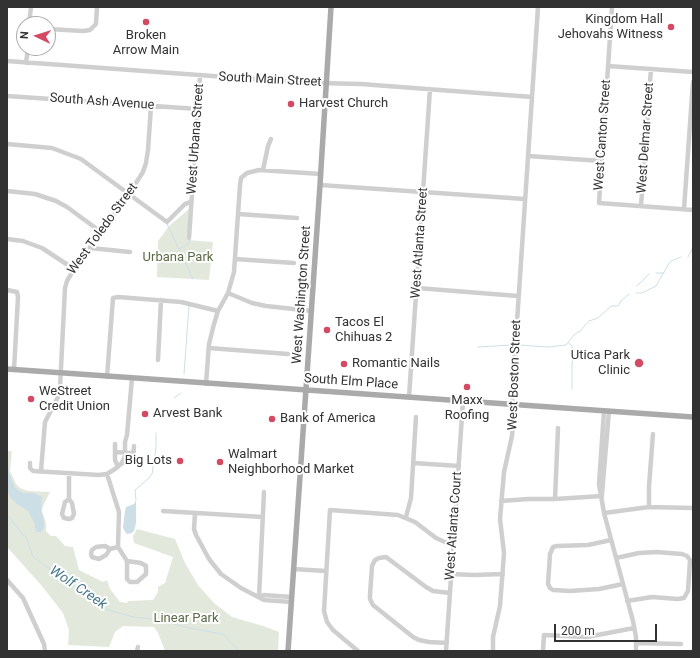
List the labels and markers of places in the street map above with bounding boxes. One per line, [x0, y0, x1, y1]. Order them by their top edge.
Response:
place label: Kingdom Hall Jehovahs Witness [558, 12, 663, 43]
marker: Broken Arrow Main [141, 17, 151, 27]
marker: Kingdom Hall Jehovahs Witness [666, 22, 676, 32]
place label: Broken Arrow Main [113, 28, 179, 59]
place label: Harvest Church [299, 96, 388, 112]
marker: Harvest Church [286, 99, 296, 109]
place label: Tacos El Chihuas 2 [335, 315, 392, 346]
marker: Tacos El Chihuas 2 [322, 325, 332, 335]
place label: Utica Park Clinic [571, 348, 630, 379]
place label: Romantic Nails [352, 356, 440, 372]
marker: Utica Park Clinic [633, 357, 645, 369]
marker: Romantic Nails [339, 359, 349, 369]
marker: Maxx Roofing [462, 382, 472, 392]
place label: WeStreet Credit Union [39, 384, 110, 415]
place label: Maxx Roofing [445, 393, 489, 424]
marker: WeStreet Credit Union [26, 394, 36, 404]
place label: Arvest Bank [153, 406, 222, 422]
marker: Arvest Bank [140, 409, 150, 419]
place label: Bank of America [280, 411, 376, 427]
marker: Bank of America [267, 414, 277, 424]
place label: Walmart Neighborhood Market [228, 447, 354, 478]
place label: Big Lots [125, 453, 172, 469]
marker: Big Lots [175, 456, 185, 466]
marker: Walmart Neighborhood Market [215, 457, 225, 467]

